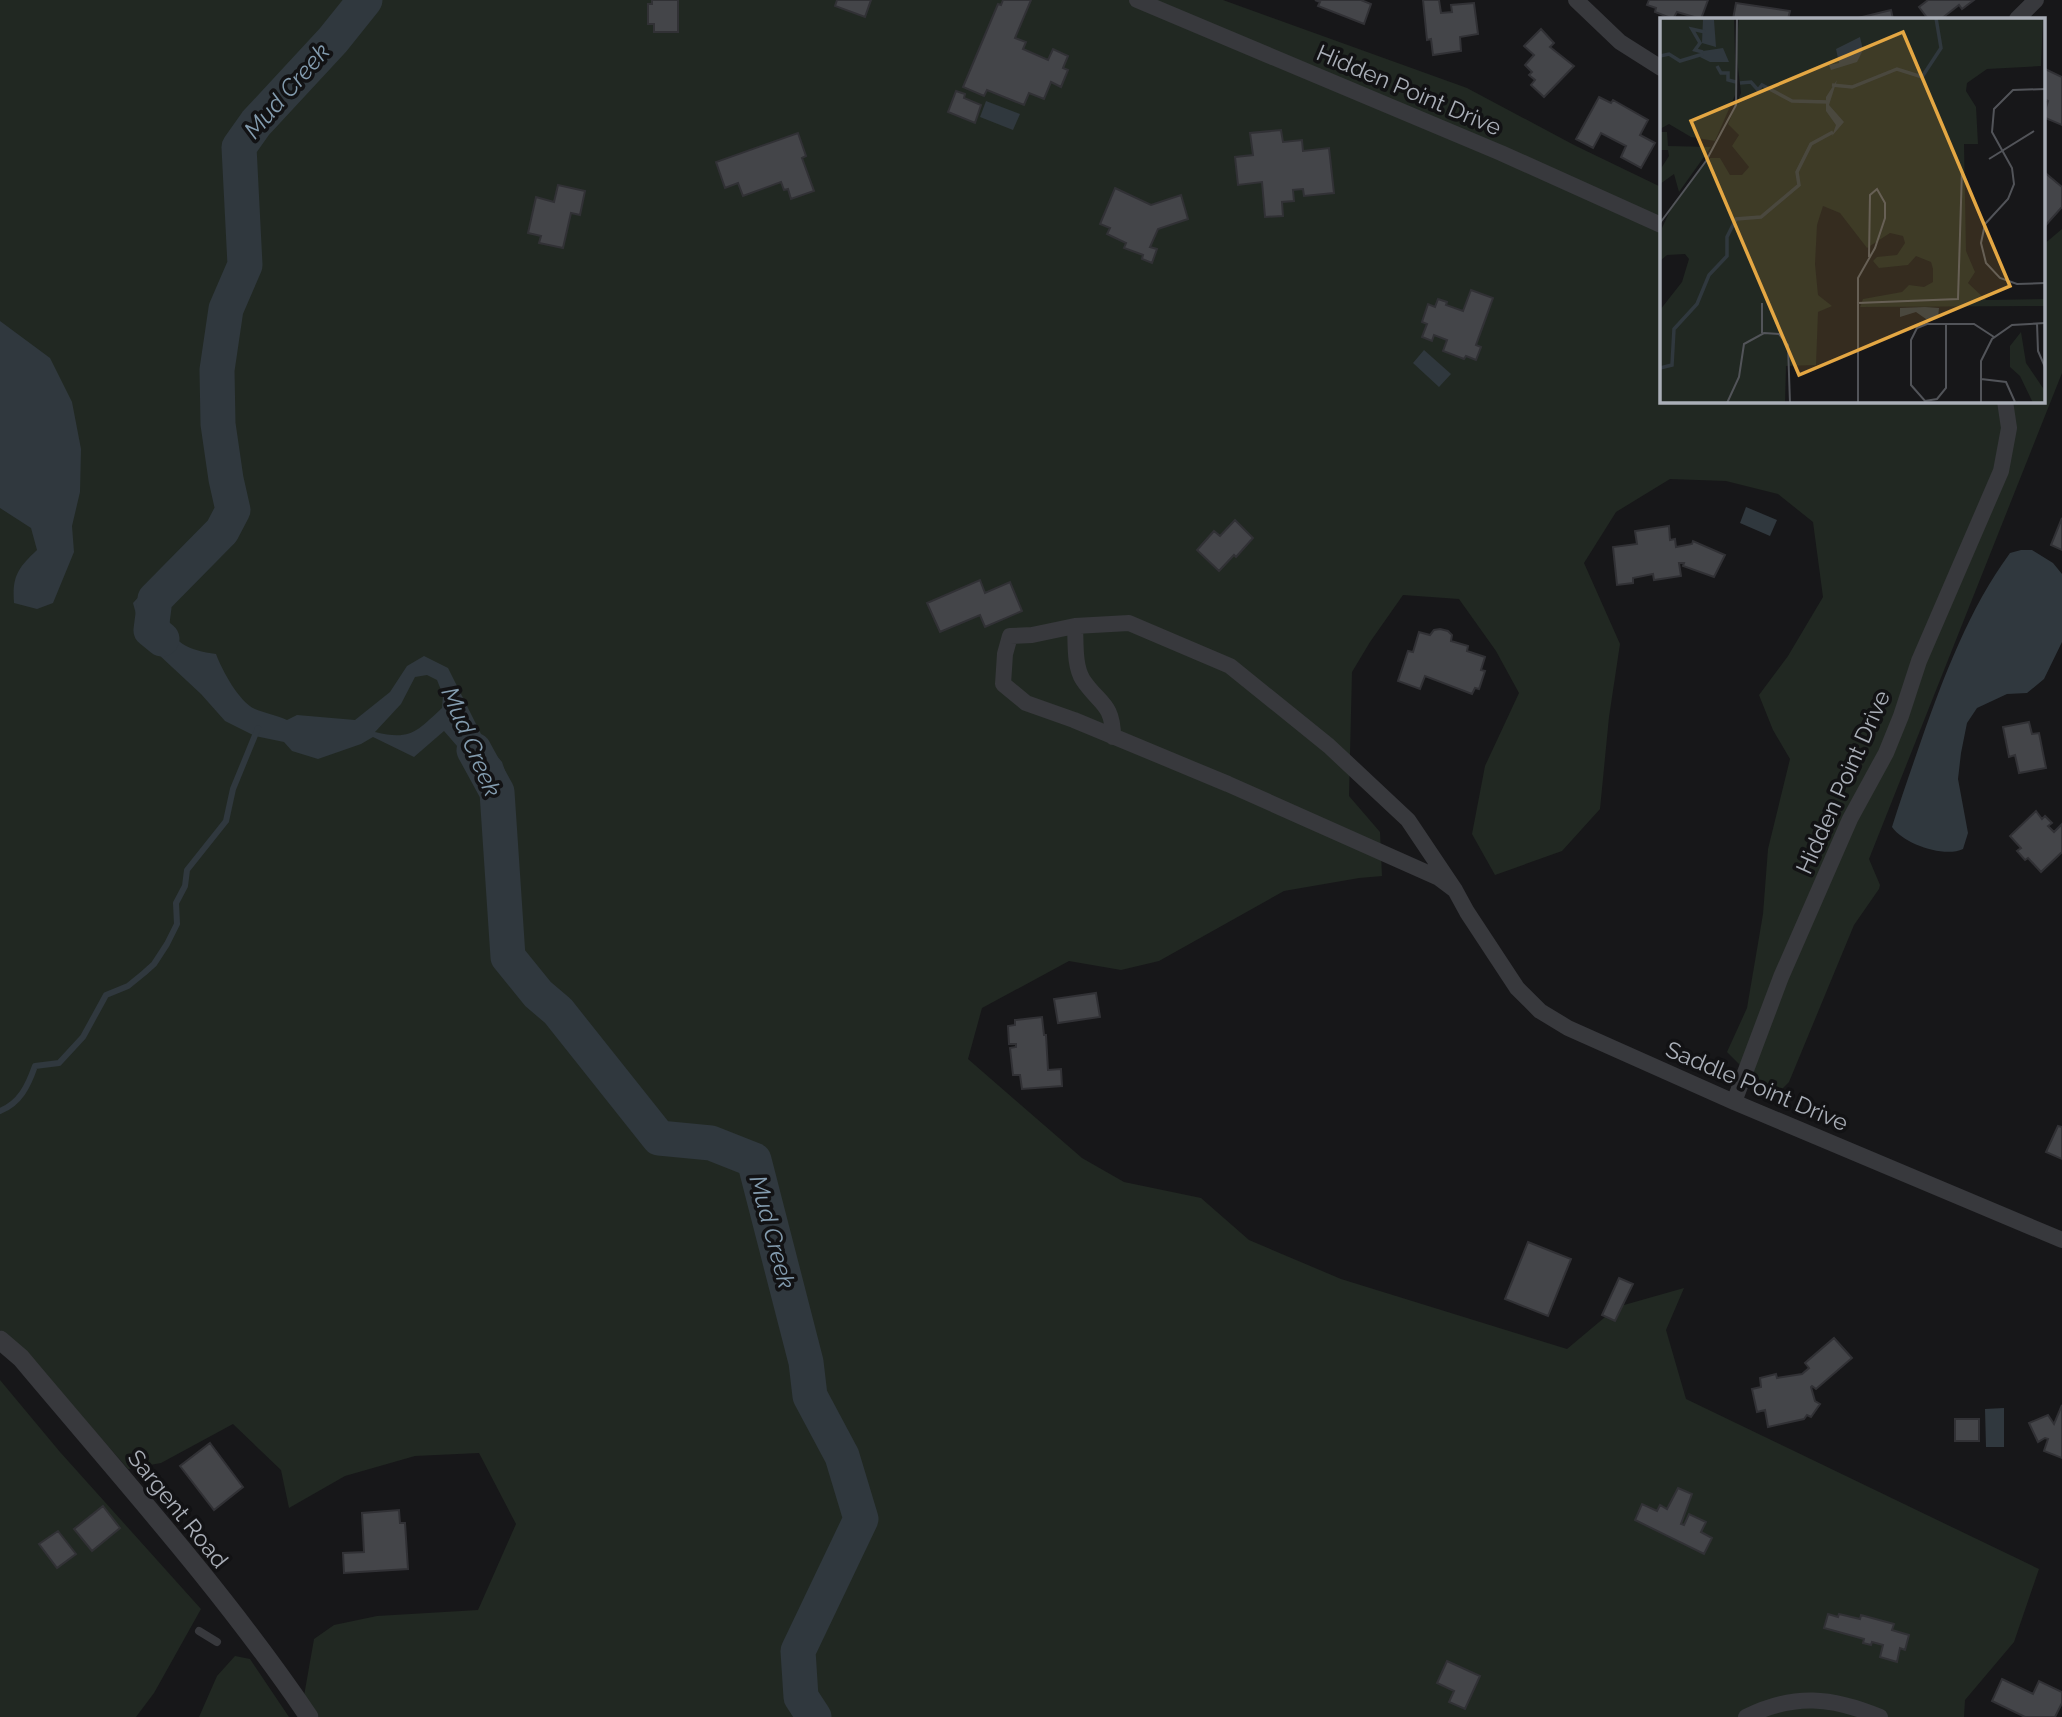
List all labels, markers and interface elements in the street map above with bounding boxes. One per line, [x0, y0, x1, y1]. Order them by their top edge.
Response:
inset map [1660, 18, 2044, 402]
water label: Mud Creek [238, 37, 336, 144]
street label: Hidden Point Drive [1313, 38, 1506, 141]
water label: Mud Creek [435, 683, 508, 801]
street label: Hidden Point Drive [1790, 686, 1895, 878]
street label: Saddle Point Drive [1662, 1035, 1852, 1136]
water label: Mud Creek [743, 1172, 802, 1292]
street label: Sargent Road [123, 1444, 234, 1573]

